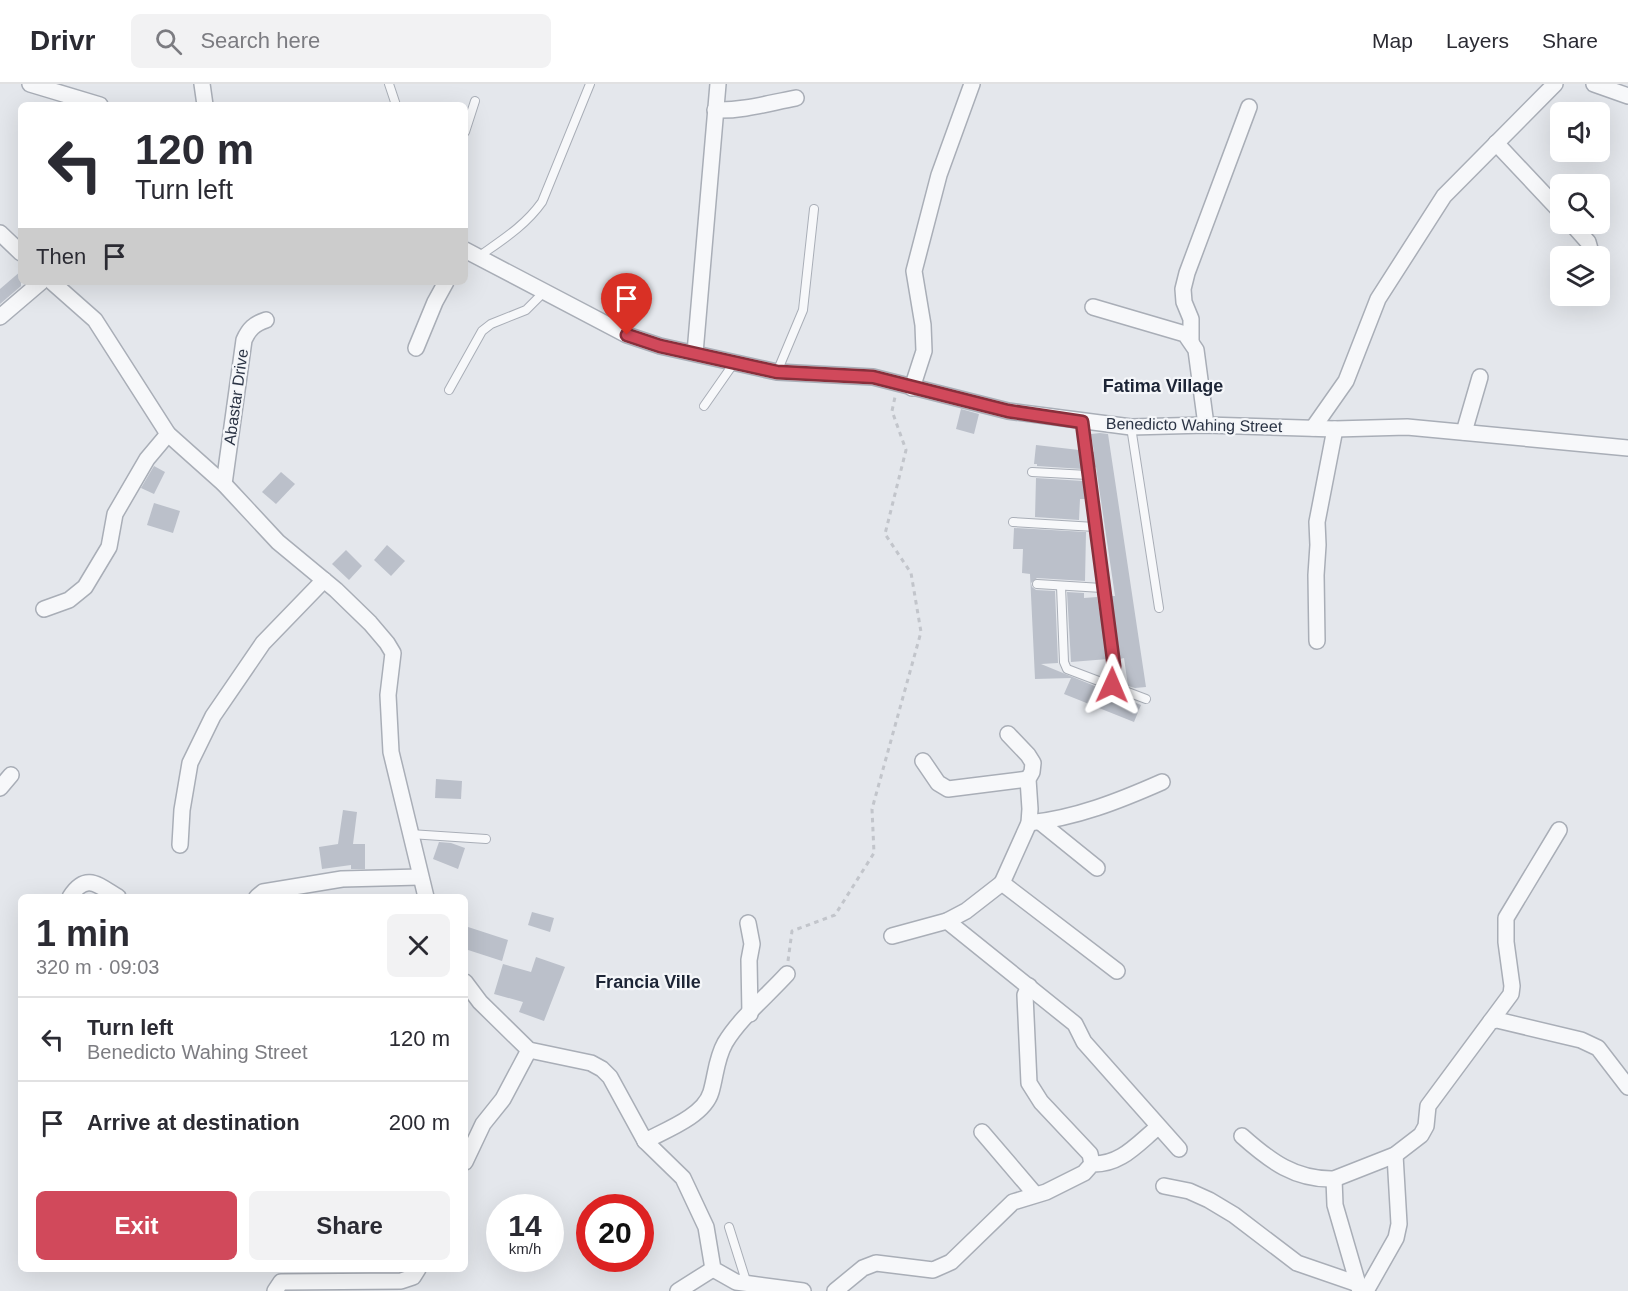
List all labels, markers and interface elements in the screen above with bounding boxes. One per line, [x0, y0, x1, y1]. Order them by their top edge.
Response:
search box [131, 14, 551, 68]
text: Drivr [30, 25, 95, 56]
icon: search [152, 25, 185, 58]
text: Search here [200, 28, 320, 53]
text: Map [1372, 29, 1413, 52]
text: Layers [1446, 29, 1509, 52]
text: Share [1542, 29, 1598, 52]
map controls [1550, 102, 1610, 306]
button: sound [1550, 102, 1610, 162]
icon: left [36, 126, 114, 204]
text: 120 m [135, 126, 254, 173]
button: search [1550, 174, 1610, 234]
text: Turn left [135, 175, 233, 205]
icon: arrive [98, 240, 131, 273]
text: Then [36, 244, 86, 269]
button: layers [1550, 246, 1610, 306]
pin [601, 273, 652, 335]
icon: arrive [610, 282, 643, 315]
street label: Abastar Drive [221, 348, 251, 446]
district label: Fatima Village [1103, 376, 1223, 396]
street label: Benedicto Wahing Street [1106, 415, 1283, 435]
position arrow [1080, 653, 1144, 717]
text: 1 min [36, 913, 130, 954]
button: close [387, 914, 450, 977]
text: 320 m · 09:03 [36, 956, 159, 978]
district label: Francia Ville [595, 972, 701, 992]
text: Turn left [87, 1015, 173, 1040]
icon: left [36, 1023, 69, 1056]
text: 120 m [389, 1026, 450, 1051]
text: Benedicto Wahing Street [87, 1041, 308, 1063]
icon: arrive [36, 1107, 69, 1140]
text: Arrive at destination [87, 1110, 300, 1135]
text: 200 m [389, 1110, 450, 1135]
button: Exit [36, 1191, 237, 1260]
button: Share [249, 1191, 450, 1260]
speed limit sign: 20 [576, 1194, 654, 1272]
text: 14 [508, 1209, 542, 1242]
text: km/h [509, 1240, 541, 1257]

